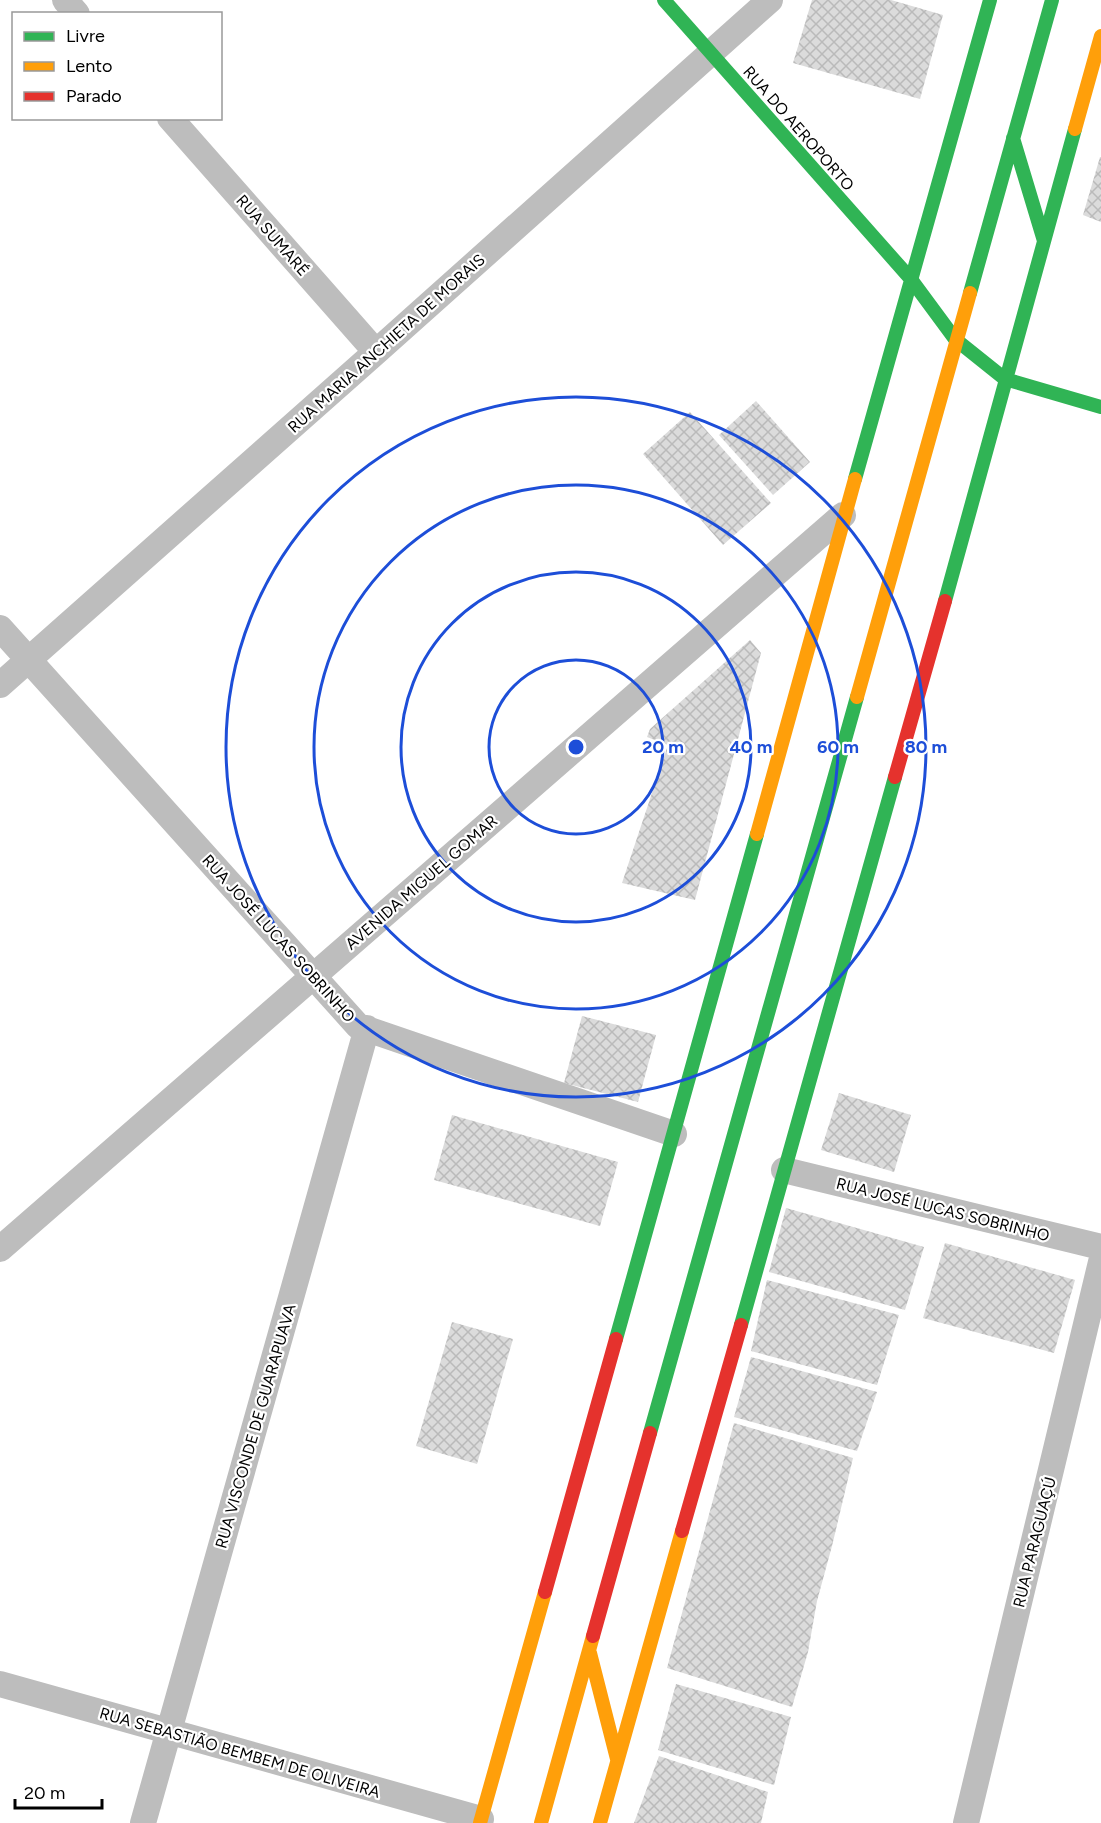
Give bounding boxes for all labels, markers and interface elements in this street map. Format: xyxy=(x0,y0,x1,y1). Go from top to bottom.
legend xyxy=(12,12,222,120)
text: Livre xyxy=(66,25,105,47)
text: Lento xyxy=(66,55,112,77)
street label: RUA DO AEROPORTO xyxy=(739,62,858,195)
text: Parado xyxy=(66,85,122,107)
street label: RUA SUMARÉ xyxy=(232,191,313,280)
street label: RUA MARIA ANCHIETA DE MORAIS xyxy=(284,250,489,437)
text: 20 m xyxy=(642,736,684,758)
text: 40 m xyxy=(729,736,773,758)
text: 60 m xyxy=(817,736,859,758)
text: 80 m xyxy=(905,736,947,758)
centre of rings xyxy=(566,737,586,757)
street label: AVENIDA MIGUEL GOMAR xyxy=(341,811,501,954)
street label: RUA JOSÉ LUCAS SOBRINHO xyxy=(198,851,359,1026)
street label: RUA JOSÉ LUCAS SOBRINHO xyxy=(834,1174,1051,1245)
street label: RUA VISCONDE DE GUARAPUAVA xyxy=(211,1301,300,1551)
street label: RUA PARAGUAÇÚ xyxy=(1009,1475,1060,1609)
street label: RUA SEBASTIÃO BEMBEM DE OLIVEIRA xyxy=(97,1703,383,1802)
scale bar xyxy=(15,1772,102,1810)
text: 20 m xyxy=(24,1782,65,1804)

